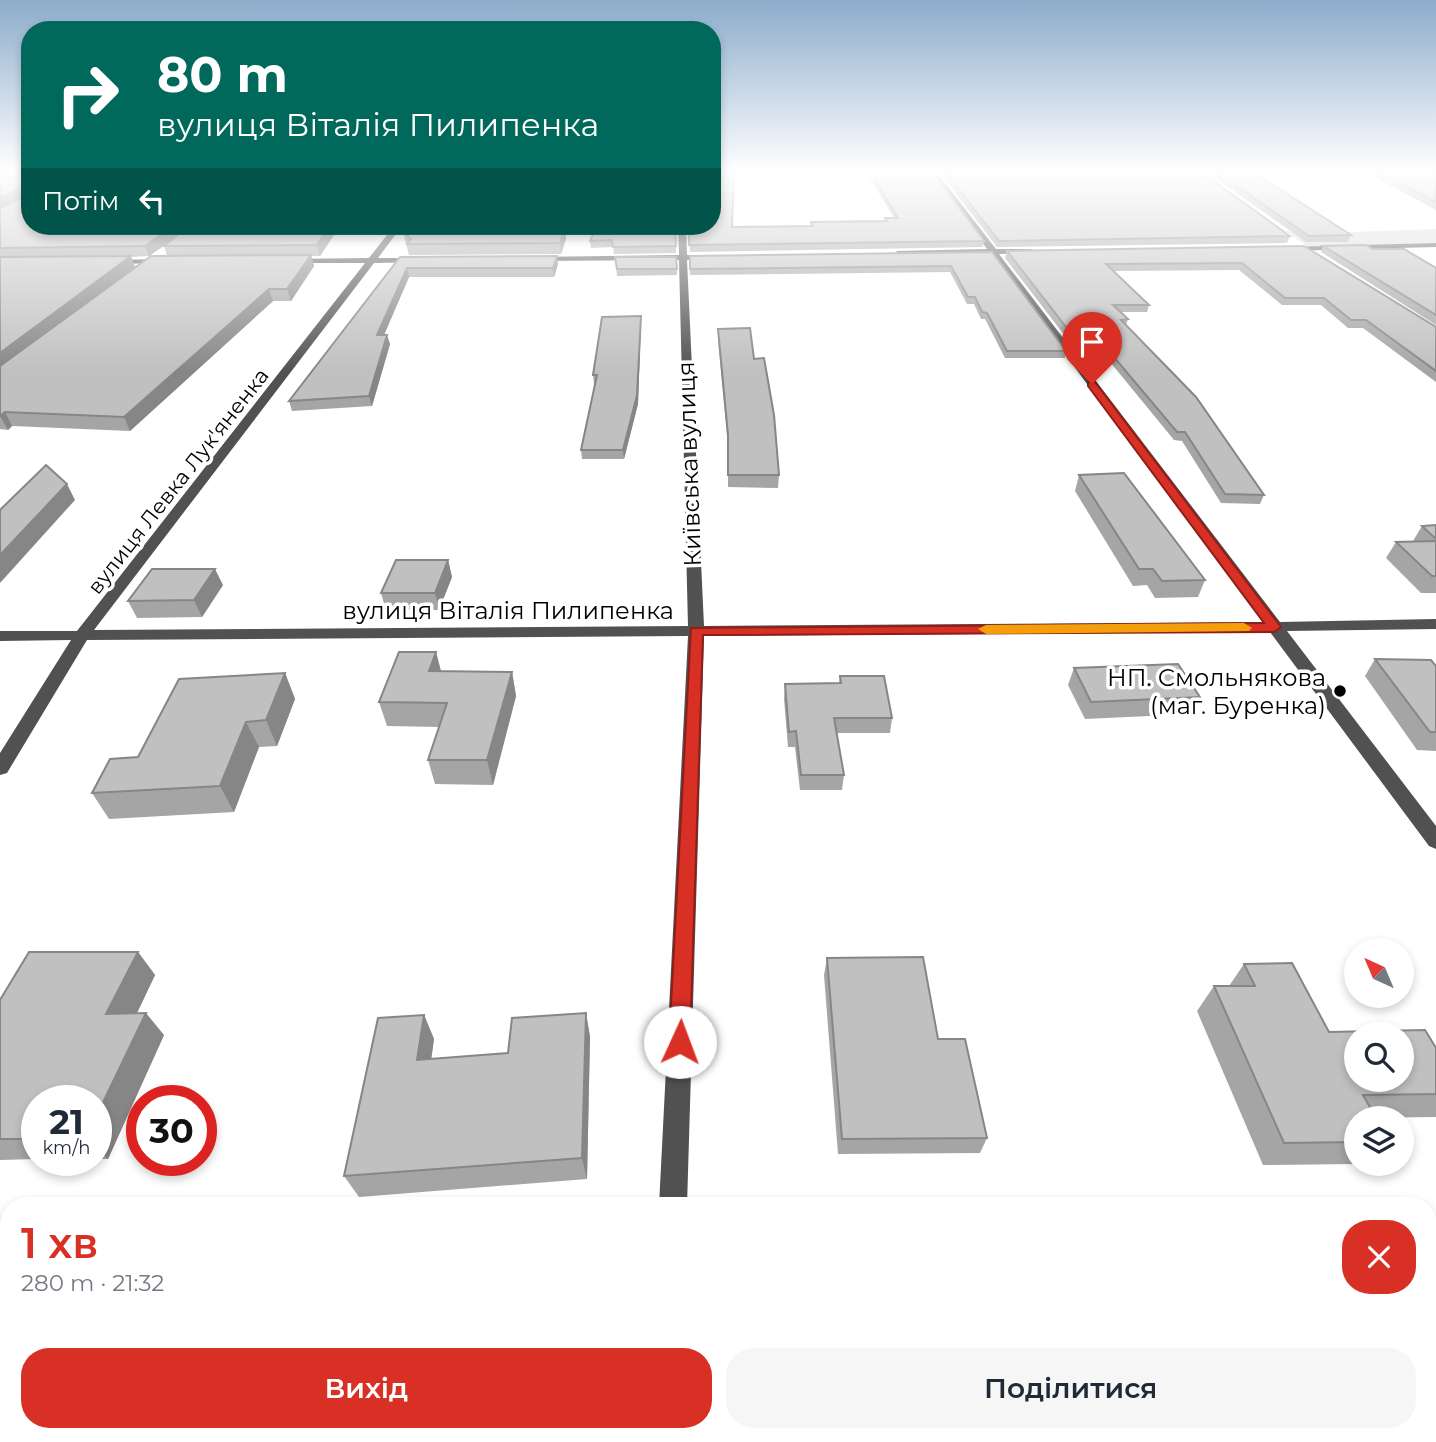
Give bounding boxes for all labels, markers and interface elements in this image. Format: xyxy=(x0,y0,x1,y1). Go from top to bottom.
text: 80 m xyxy=(157,45,288,104)
icon: right xyxy=(42,49,133,140)
text: вулиця Віталія Пилипенка xyxy=(157,105,599,144)
icon: left xyxy=(133,182,171,220)
text: Потім xyxy=(42,185,119,217)
pin xyxy=(1062,312,1122,384)
icon: arrive xyxy=(1073,323,1111,361)
street label: Київська вулиця xyxy=(671,361,707,567)
street label: вулиця Левка Лук'яненка xyxy=(82,363,274,599)
street label: вулиця Віталія Пилипенка xyxy=(342,596,674,625)
place label: НП. Смольнякова (маг. Буренка) xyxy=(1107,663,1326,720)
marker: НП. Смольнякова (маг. Буренка) xyxy=(1332,683,1348,699)
north arrow xyxy=(1344,938,1414,1008)
map controls xyxy=(1344,938,1414,1176)
position arrow xyxy=(643,1005,717,1079)
button: search xyxy=(1344,1022,1414,1092)
speed limit sign: 30 xyxy=(126,1085,217,1176)
text: 21 xyxy=(49,1100,84,1143)
button: layers xyxy=(1344,1106,1414,1176)
text: km/h xyxy=(42,1137,91,1159)
text: 1 хв xyxy=(21,1217,98,1269)
button: close xyxy=(1342,1220,1416,1294)
text: 280 m · 21:32 xyxy=(21,1269,164,1297)
button: Вихід xyxy=(21,1348,712,1428)
button: Поділитися xyxy=(726,1348,1416,1428)

